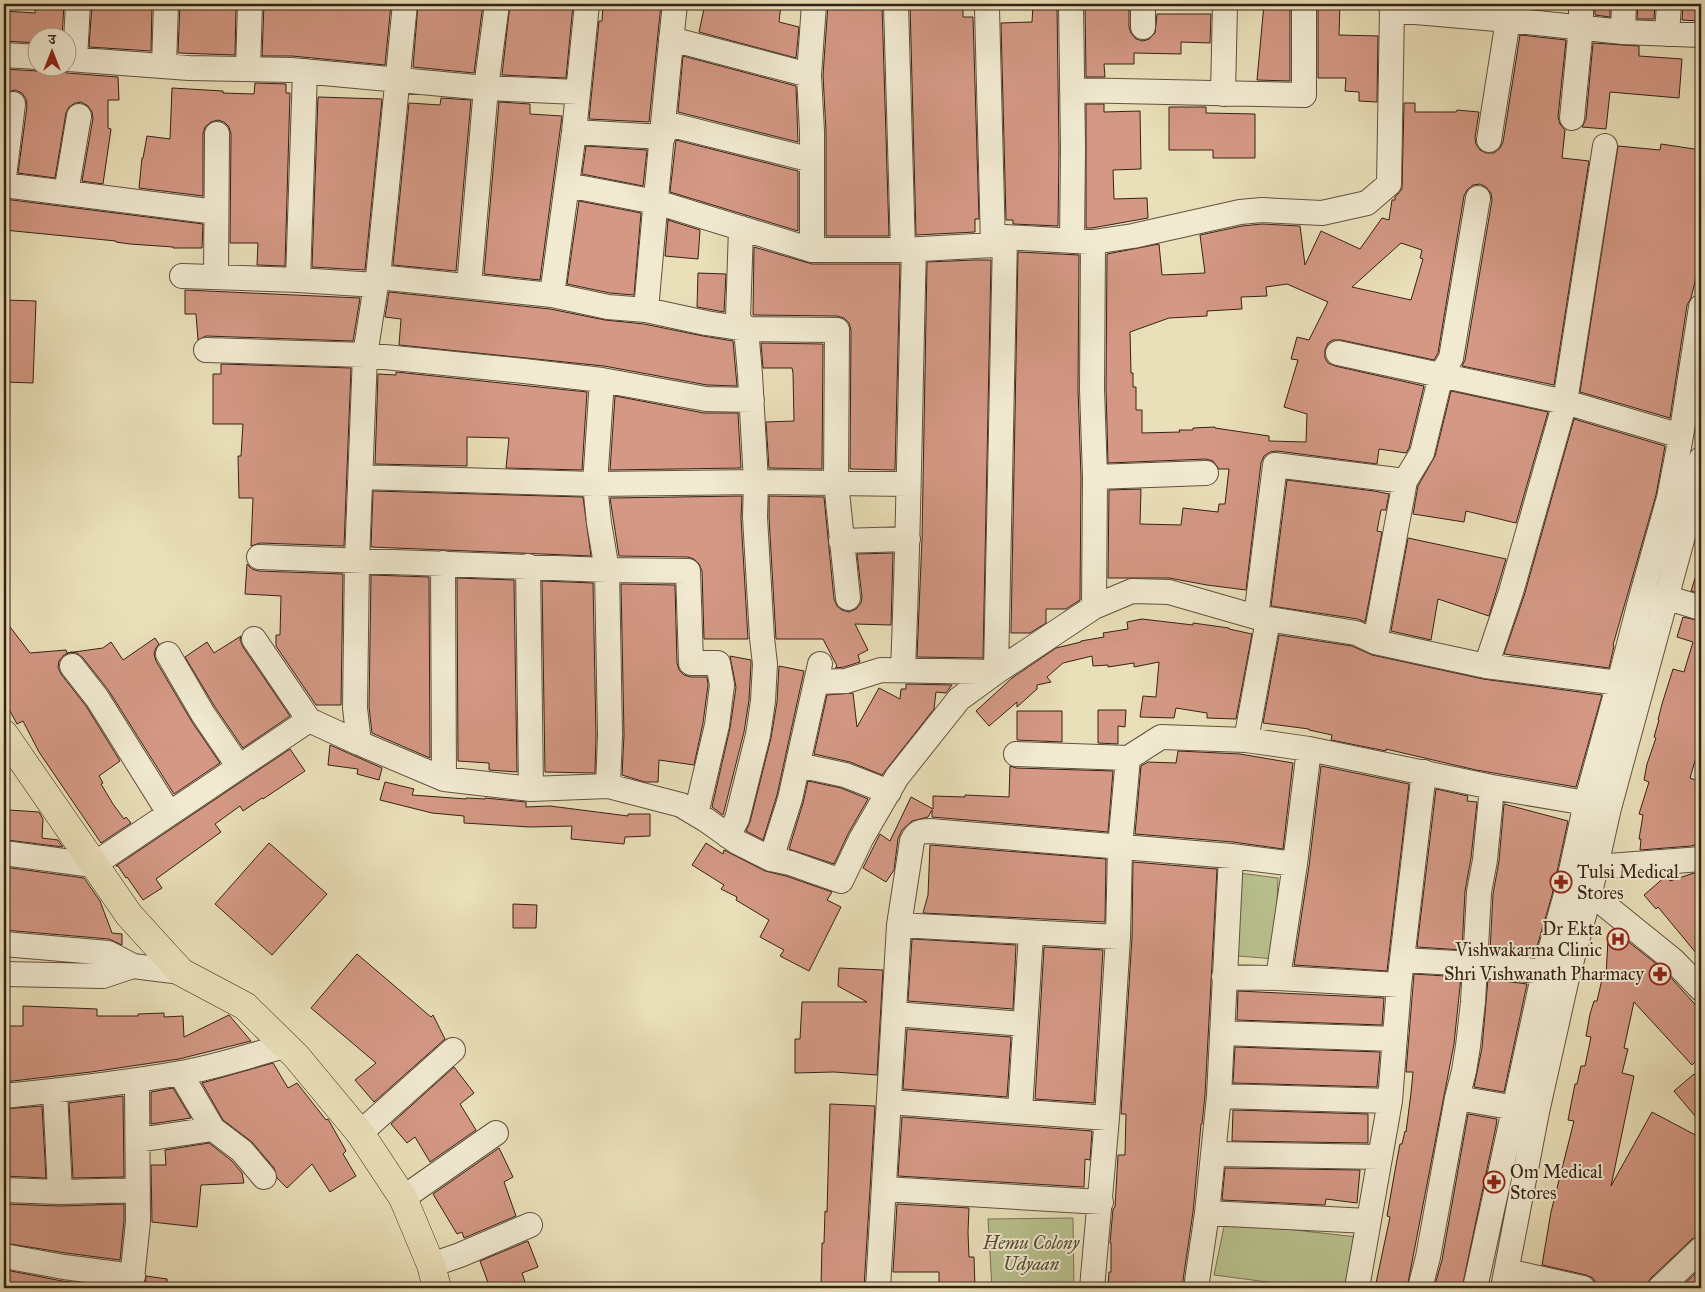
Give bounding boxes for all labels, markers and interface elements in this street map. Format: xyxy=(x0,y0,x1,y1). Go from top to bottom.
north arrow xyxy=(28,28,78,78)
text: उ xyxy=(47,31,56,48)
place label: Tulsi Medical Stores xyxy=(1577,861,1679,904)
pharmacy icon: Tulsi Medical Stores xyxy=(1549,870,1573,894)
place label: Dr Ekta Vishwakarma Clinic xyxy=(1454,918,1602,961)
hospital icon: Dr Ekta Vishwakarma Clinic xyxy=(1606,927,1630,951)
pharmacy icon: Shri Vishwanath Pharmacy xyxy=(1648,962,1672,986)
place label: Shri Vishwanath Pharmacy xyxy=(1444,963,1645,985)
place label: Om Medical Stores xyxy=(1510,1161,1603,1204)
pharmacy icon: Om Medical Stores xyxy=(1482,1170,1506,1194)
park label: Hemu Colony Udyaan xyxy=(982,1232,1081,1275)

